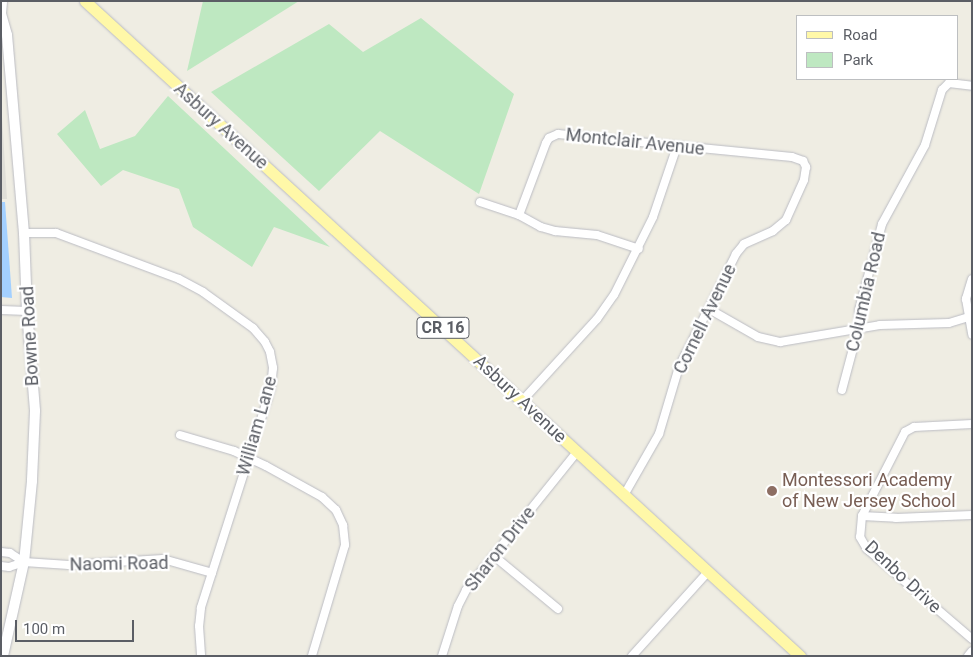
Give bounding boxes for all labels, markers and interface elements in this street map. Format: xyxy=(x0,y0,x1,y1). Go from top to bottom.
legend xyxy=(796,15,958,80)
text: Road xyxy=(843,26,877,44)
text: Park xyxy=(843,51,873,69)
street label: Asbury Avenue xyxy=(169,78,273,174)
street label: Montclair Avenue xyxy=(565,124,705,160)
street label: Columbia Road xyxy=(842,230,890,354)
street label: Cornell Avenue xyxy=(669,260,741,378)
street label: Bowne Road xyxy=(17,285,43,387)
road number: CR 16 xyxy=(416,314,470,342)
street label: Asbury Avenue xyxy=(469,350,571,448)
street label: William Lane xyxy=(232,374,282,478)
place label: Montessori Academy of New Jersey School xyxy=(782,470,956,512)
marker: Montessori Academy of New Jersey School xyxy=(766,485,778,497)
street label: Sharon Drive xyxy=(460,502,540,596)
street label: Denbo Drive xyxy=(860,536,946,618)
street label: Naomi Road xyxy=(69,552,169,576)
scale bar xyxy=(18,610,136,642)
text: 100 m xyxy=(23,620,65,638)

